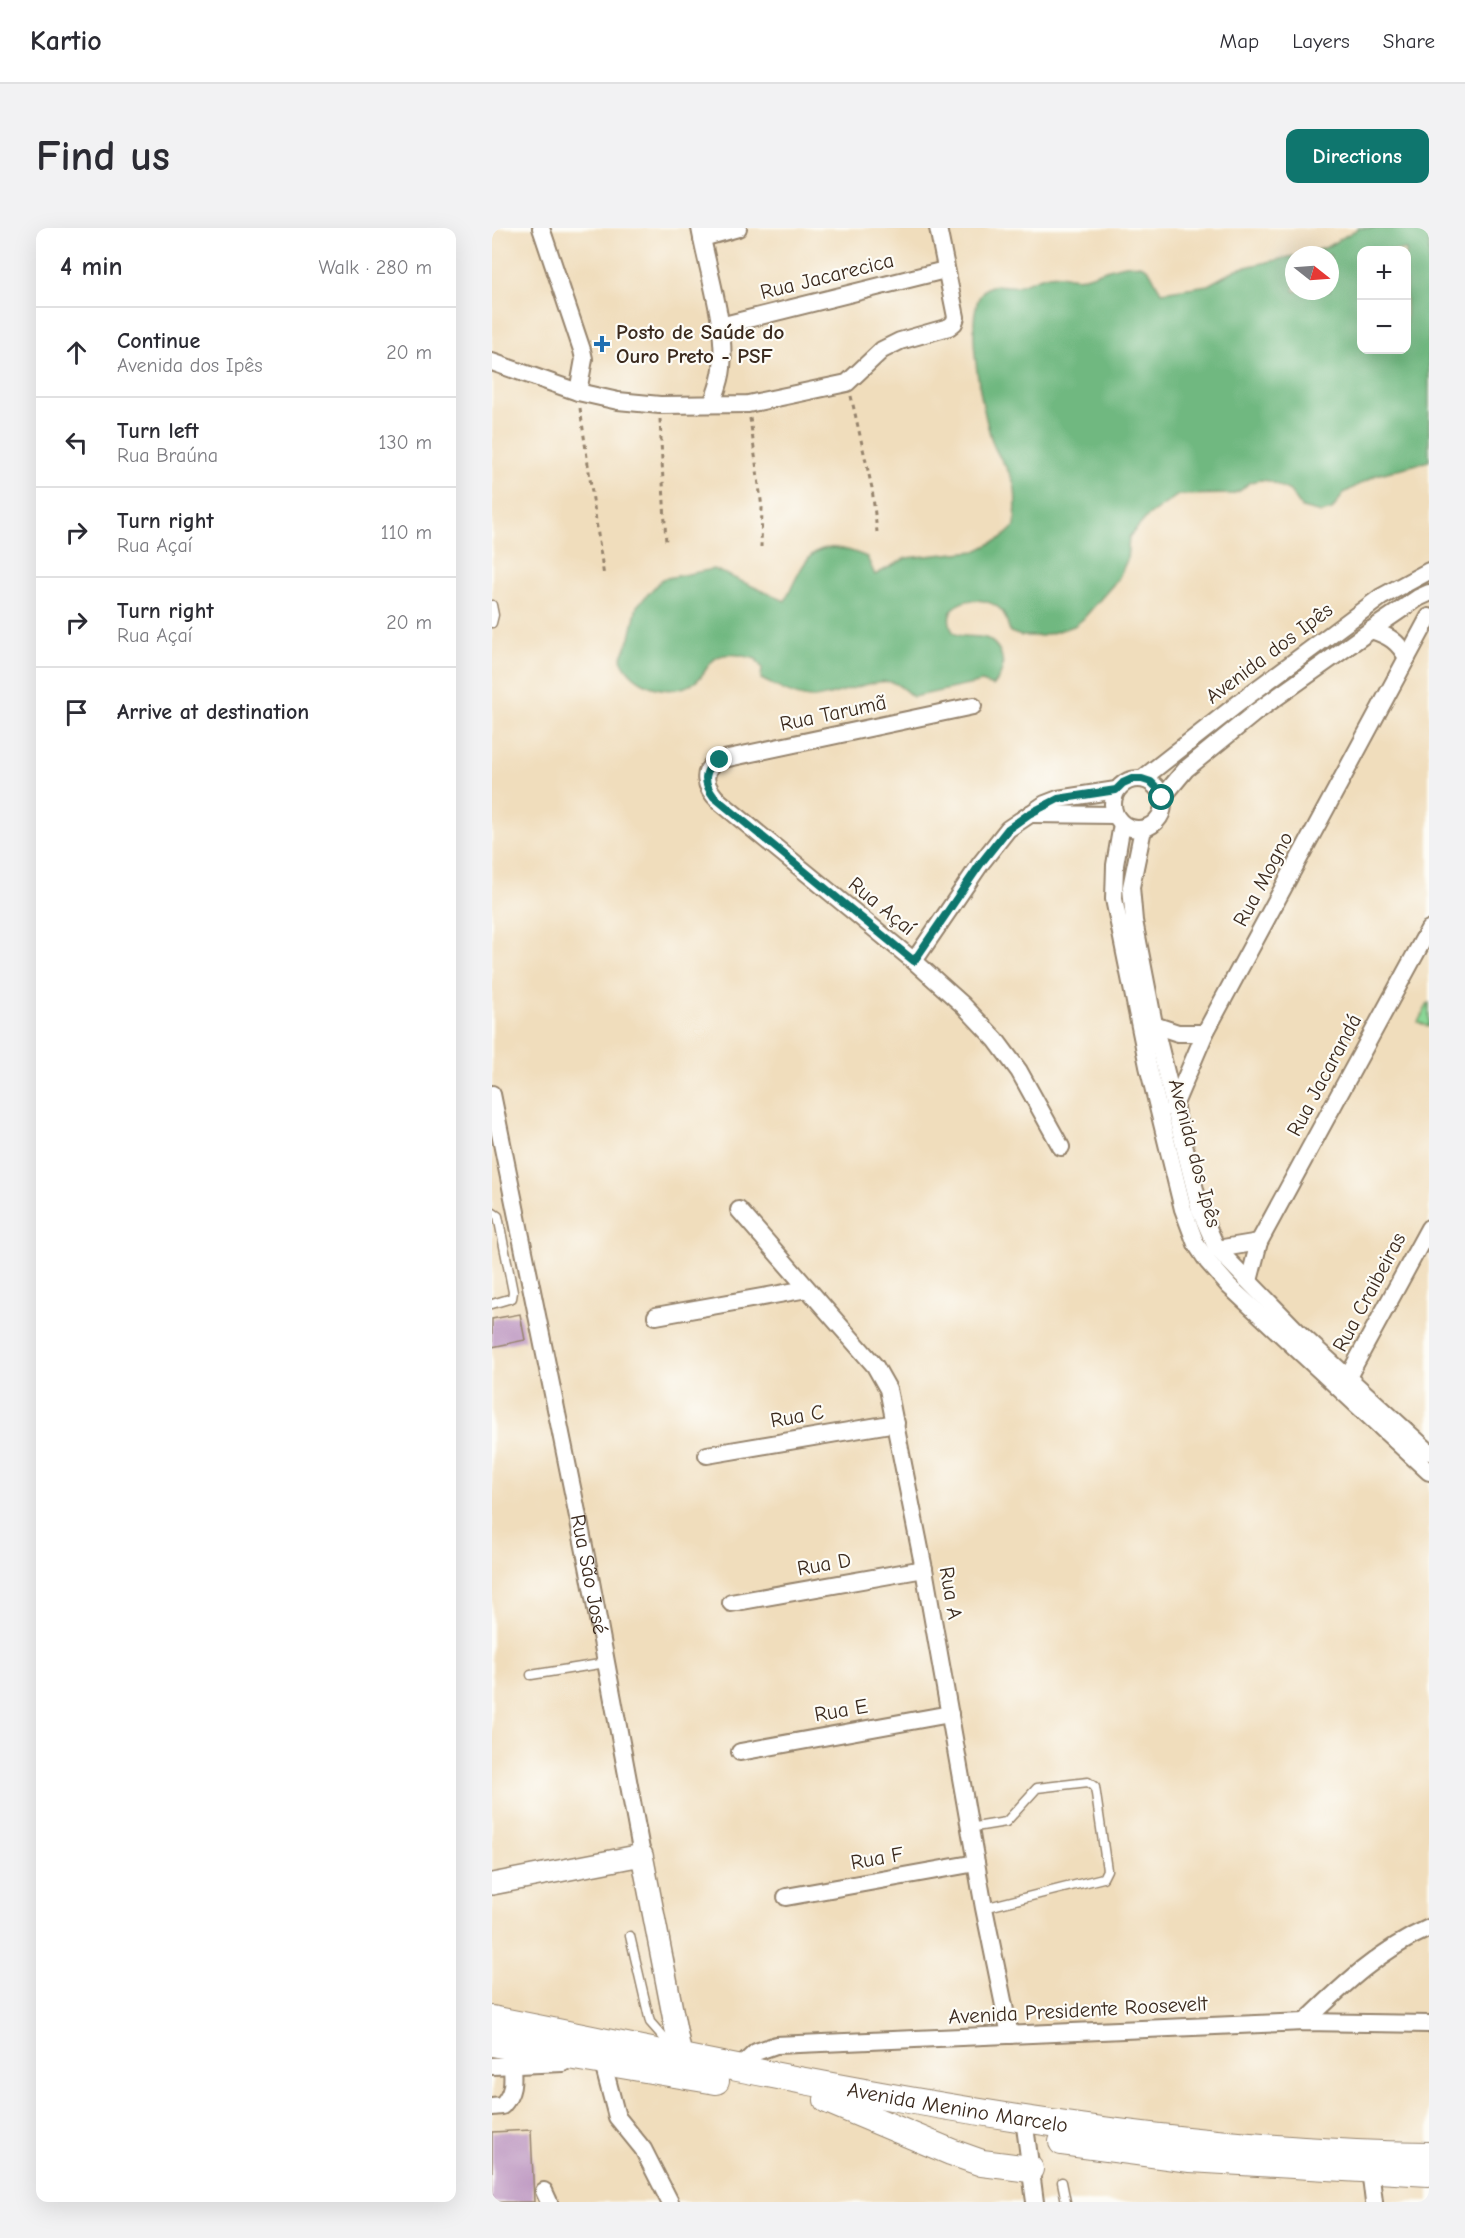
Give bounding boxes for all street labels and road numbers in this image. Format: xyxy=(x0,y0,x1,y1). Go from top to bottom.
street label: Rua Jacarecica xyxy=(758,248,896,304)
street label: Avenida dos Ipês xyxy=(1201,597,1337,709)
street label: Rua Tarumã xyxy=(778,690,888,736)
street label: Rua Mogno xyxy=(1228,828,1298,930)
street label: Rua Açaí xyxy=(844,872,920,940)
street label: Rua Jacarandá xyxy=(1282,1010,1366,1140)
street label: Avenida dos Ipês xyxy=(1164,1076,1226,1230)
street label: Rua Craibeiras xyxy=(1328,1228,1410,1356)
street label: Rua C xyxy=(768,1399,826,1433)
street label: Rua São José xyxy=(566,1512,613,1636)
street label: Rua D xyxy=(795,1547,853,1581)
street label: Rua A xyxy=(935,1565,967,1621)
street label: Rua E xyxy=(812,1694,870,1726)
street label: Rua F xyxy=(849,1842,905,1874)
street label: Avenida Presidente Roosevelt xyxy=(948,1991,1209,2029)
street label: Avenida Menino Marcelo xyxy=(845,2077,1070,2137)

